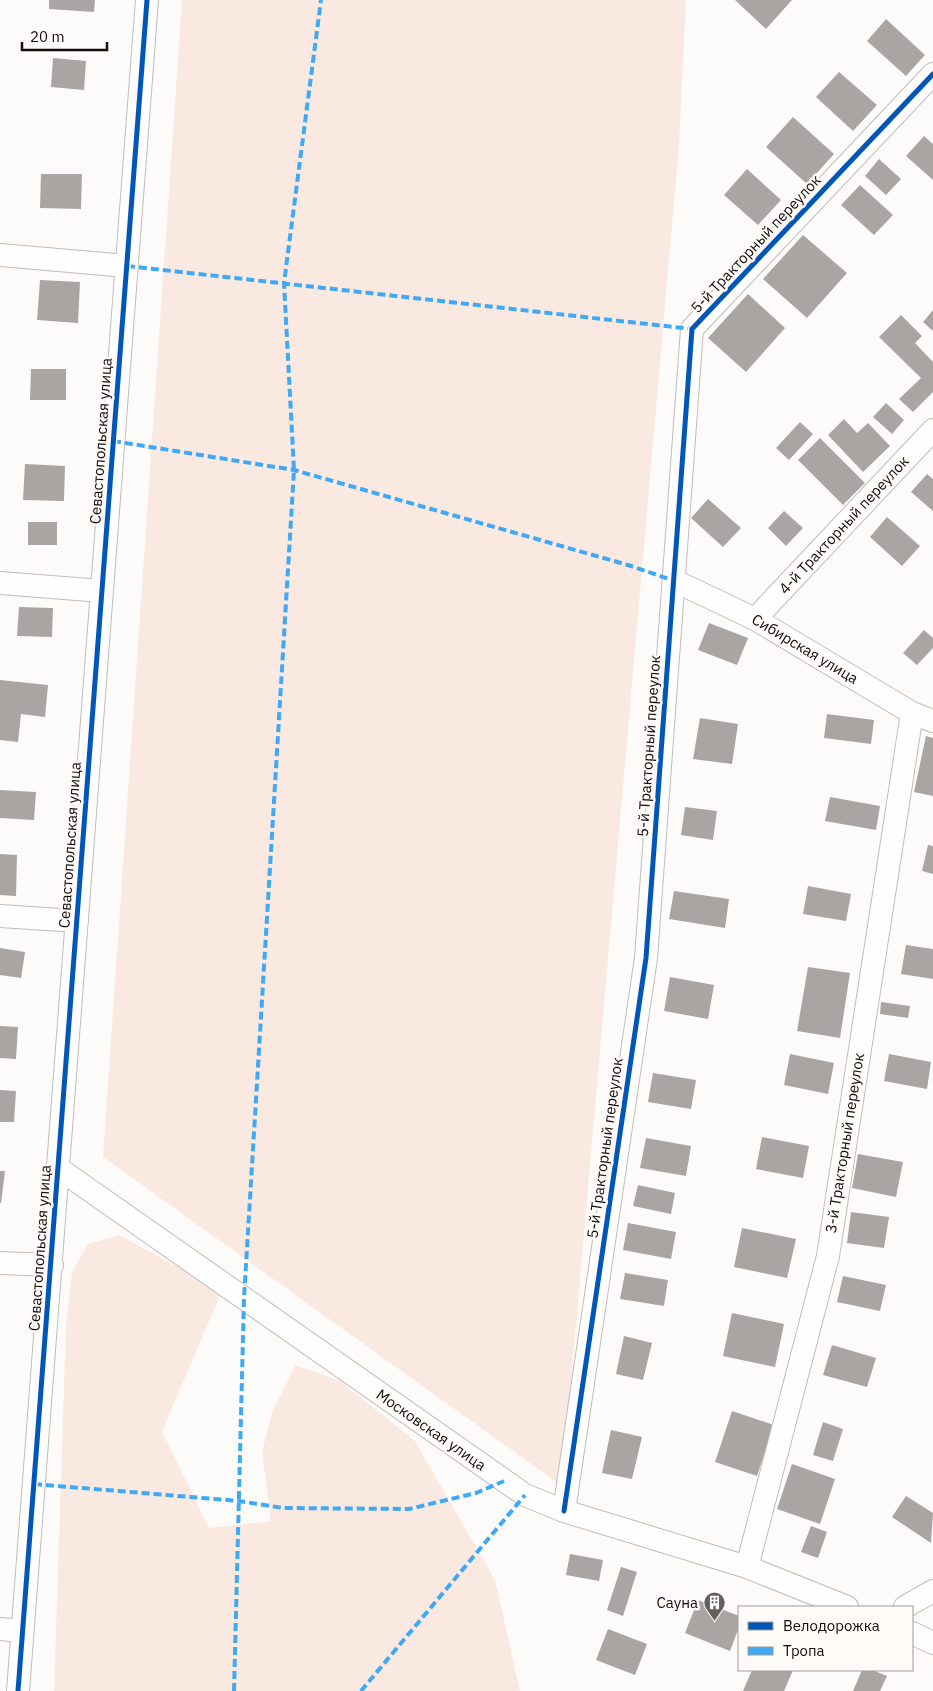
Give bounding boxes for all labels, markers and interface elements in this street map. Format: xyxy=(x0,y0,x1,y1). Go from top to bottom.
scale bar xyxy=(22,20,108,52)
text: 20 m xyxy=(30,27,65,46)
street label: 5-й Тракторный переулок xyxy=(687,171,825,317)
street label: Севастопольская улица xyxy=(85,357,116,525)
street label: 4-й Тракторный переулок xyxy=(775,452,913,598)
street label: Сибирская улица xyxy=(749,609,862,688)
street label: 5-й Тракторный переулок xyxy=(633,654,664,838)
street label: Севастопольская улица xyxy=(54,761,85,929)
street label: 3-й Тракторный переулок xyxy=(821,1051,868,1234)
street label: 5-й Тракторный переулок xyxy=(582,1056,627,1240)
street label: Севастопольская улица xyxy=(24,1164,55,1332)
street label: Московская улица xyxy=(373,1385,490,1475)
building icon: Сауна xyxy=(702,1591,726,1622)
place label: Сауна xyxy=(656,1593,698,1612)
legend xyxy=(738,1606,913,1671)
text: Велодорожка xyxy=(783,1616,880,1635)
text: Тропа xyxy=(783,1641,825,1660)

